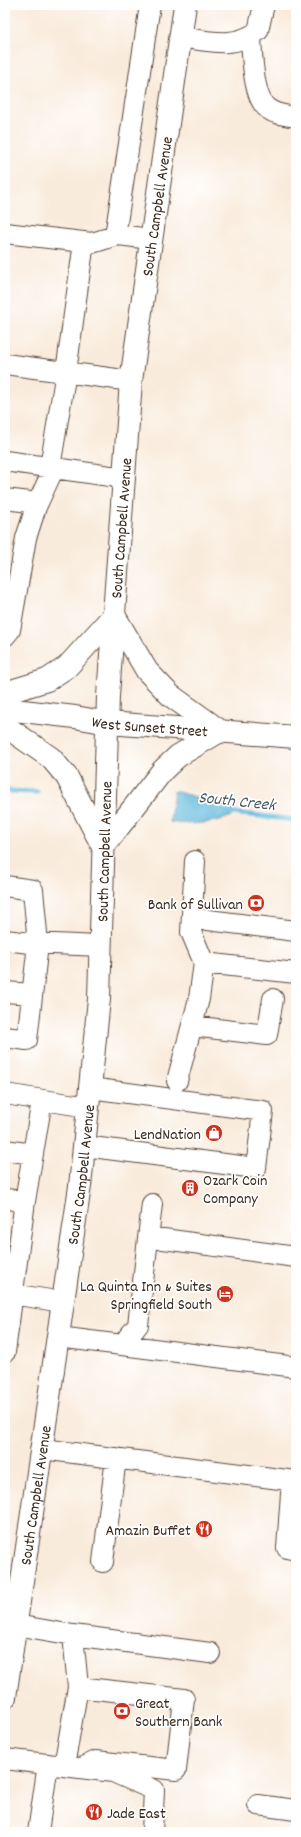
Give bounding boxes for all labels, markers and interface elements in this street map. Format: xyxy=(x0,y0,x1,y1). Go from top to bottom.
street label: South Campbell Avenue xyxy=(137,135,180,278)
street label: South Campbell Avenue xyxy=(106,457,139,599)
street label: West Sunset Street xyxy=(90,711,209,744)
street label: South Campbell Avenue xyxy=(92,781,119,922)
water label: South Creek xyxy=(197,787,278,819)
bank icon: Bank of Sullivan xyxy=(246,893,266,913)
place label: Bank of Sullivan xyxy=(148,894,243,917)
street label: South Campbell Avenue xyxy=(63,1104,102,1246)
shop icon: LendNation xyxy=(204,1123,224,1143)
place label: LendNation xyxy=(134,1124,201,1147)
place label: Ozark Coin Company xyxy=(203,1170,267,1211)
building icon: Ozark Coin Company xyxy=(180,1178,200,1198)
place label: La Quinta Inn & Suites Springfield South xyxy=(80,1276,212,1317)
hotel icon: La Quinta Inn & Suites Springfield South xyxy=(215,1284,235,1304)
street label: South Campbell Avenue xyxy=(15,1424,59,1567)
restaurant icon: Amazin Buffet xyxy=(194,1519,214,1539)
place label: Amazin Buffet xyxy=(105,1520,191,1543)
place label: Great Southern Bank xyxy=(135,1693,222,1734)
bank icon: Great Southern Bank xyxy=(112,1701,132,1721)
restaurant icon: Jade East xyxy=(84,1802,104,1822)
place label: Jade East xyxy=(107,1803,166,1826)

